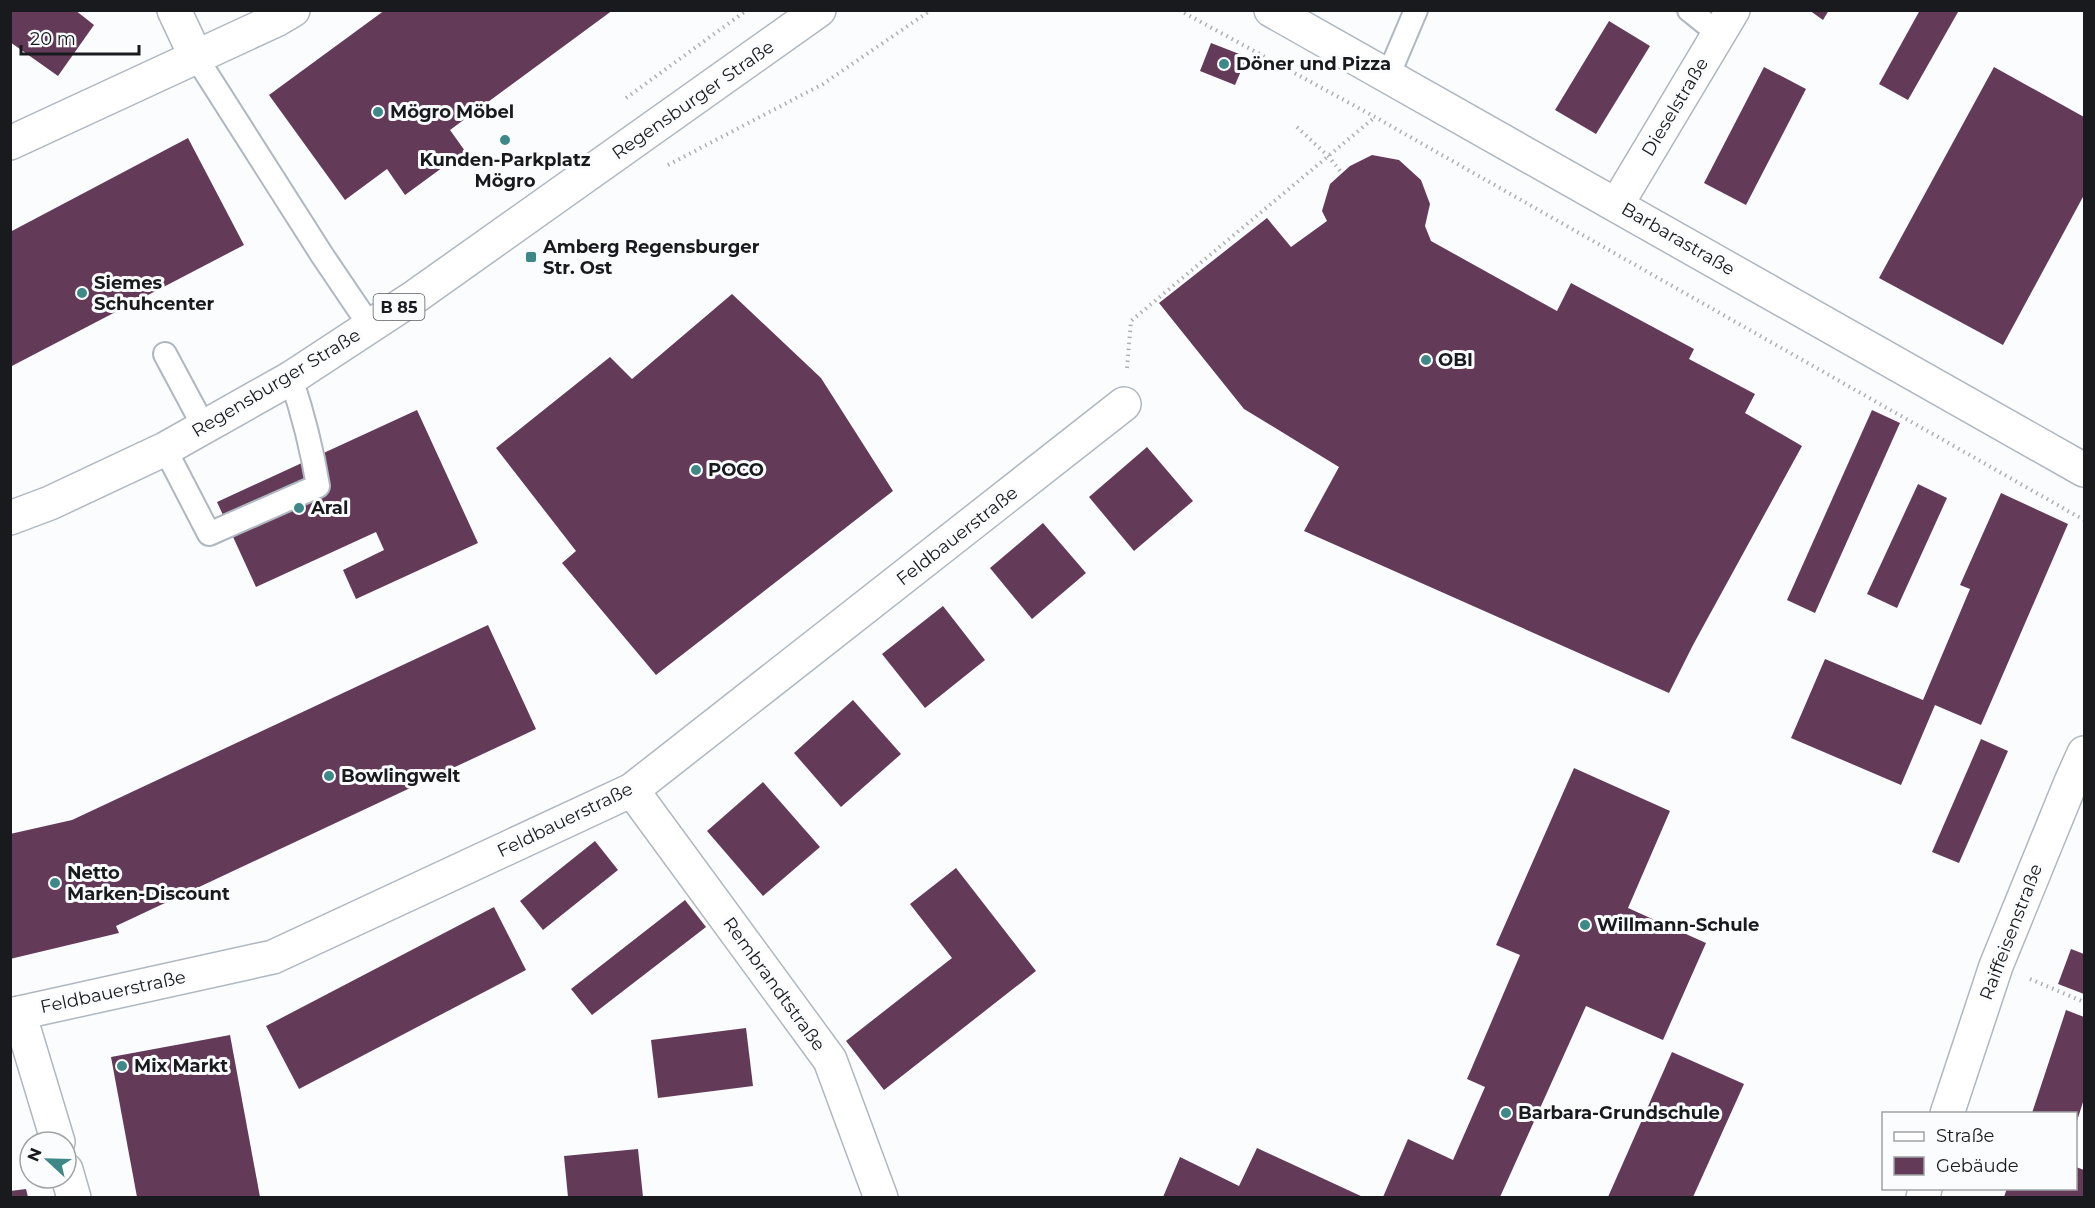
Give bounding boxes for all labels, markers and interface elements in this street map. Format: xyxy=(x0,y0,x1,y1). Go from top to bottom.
scale bar xyxy=(21,18,140,56)
text: 20 m xyxy=(30,28,76,50)
street label: Regensburger Straße xyxy=(608,36,778,164)
place label: Döner und Pizza xyxy=(1236,53,1391,75)
street label: Dieselstraße xyxy=(1637,54,1713,160)
marker: Döner und Pizza xyxy=(1217,57,1231,71)
place label: Mögro Möbel xyxy=(390,101,514,123)
marker: Mögro Möbel xyxy=(371,105,385,119)
marker: Kunden-Parkplatz Mögro xyxy=(498,133,512,147)
place label: Kunden-Parkplatz Mögro xyxy=(419,149,591,192)
street label: Barbarastraße xyxy=(1617,198,1739,280)
place label: Amberg Regensburger Str. Ost xyxy=(542,236,760,279)
marker: Amberg Regensburger Str. Ost xyxy=(524,250,538,264)
place label: Siemes Schuhcenter xyxy=(94,272,215,315)
marker: Siemes Schuhcenter xyxy=(75,286,89,300)
road number: B 85 xyxy=(374,294,424,320)
street label: Regensburger Straße xyxy=(188,324,364,442)
place label: OBI xyxy=(1438,349,1473,371)
marker: OBI xyxy=(1419,353,1433,367)
place label: POCO xyxy=(708,459,764,481)
marker: POCO xyxy=(689,463,703,477)
street label: Feldbauerstraße xyxy=(892,482,1022,590)
place label: Aral xyxy=(310,497,348,519)
marker: Aral xyxy=(292,501,306,515)
place label: Bowlingwelt xyxy=(341,765,460,787)
marker: Bowlingwelt xyxy=(322,769,336,783)
street label: Feldbauerstraße xyxy=(494,778,636,862)
street label: Raiffeisenstraße xyxy=(1975,861,2047,1003)
place label: Netto Marken-Discount xyxy=(67,862,230,905)
marker: Netto Marken-Discount xyxy=(48,876,62,890)
street label: Rembrandtstraße xyxy=(718,913,830,1055)
place label: Willmann-Schule xyxy=(1597,914,1759,936)
marker: Willmann-Schule xyxy=(1578,918,1592,932)
street label: Feldbauerstraße xyxy=(38,966,188,1018)
place label: Mix Markt xyxy=(134,1055,228,1077)
marker: Mix Markt xyxy=(115,1059,129,1073)
place label: Barbara-Grundschule xyxy=(1518,1102,1720,1124)
marker: Barbara-Grundschule xyxy=(1499,1106,1513,1120)
legend xyxy=(1882,1112,2077,1190)
text: Straße xyxy=(1936,1125,1995,1147)
north arrow xyxy=(18,1130,78,1190)
text: N xyxy=(23,1145,46,1164)
text: Gebäude xyxy=(1936,1155,2019,1177)

